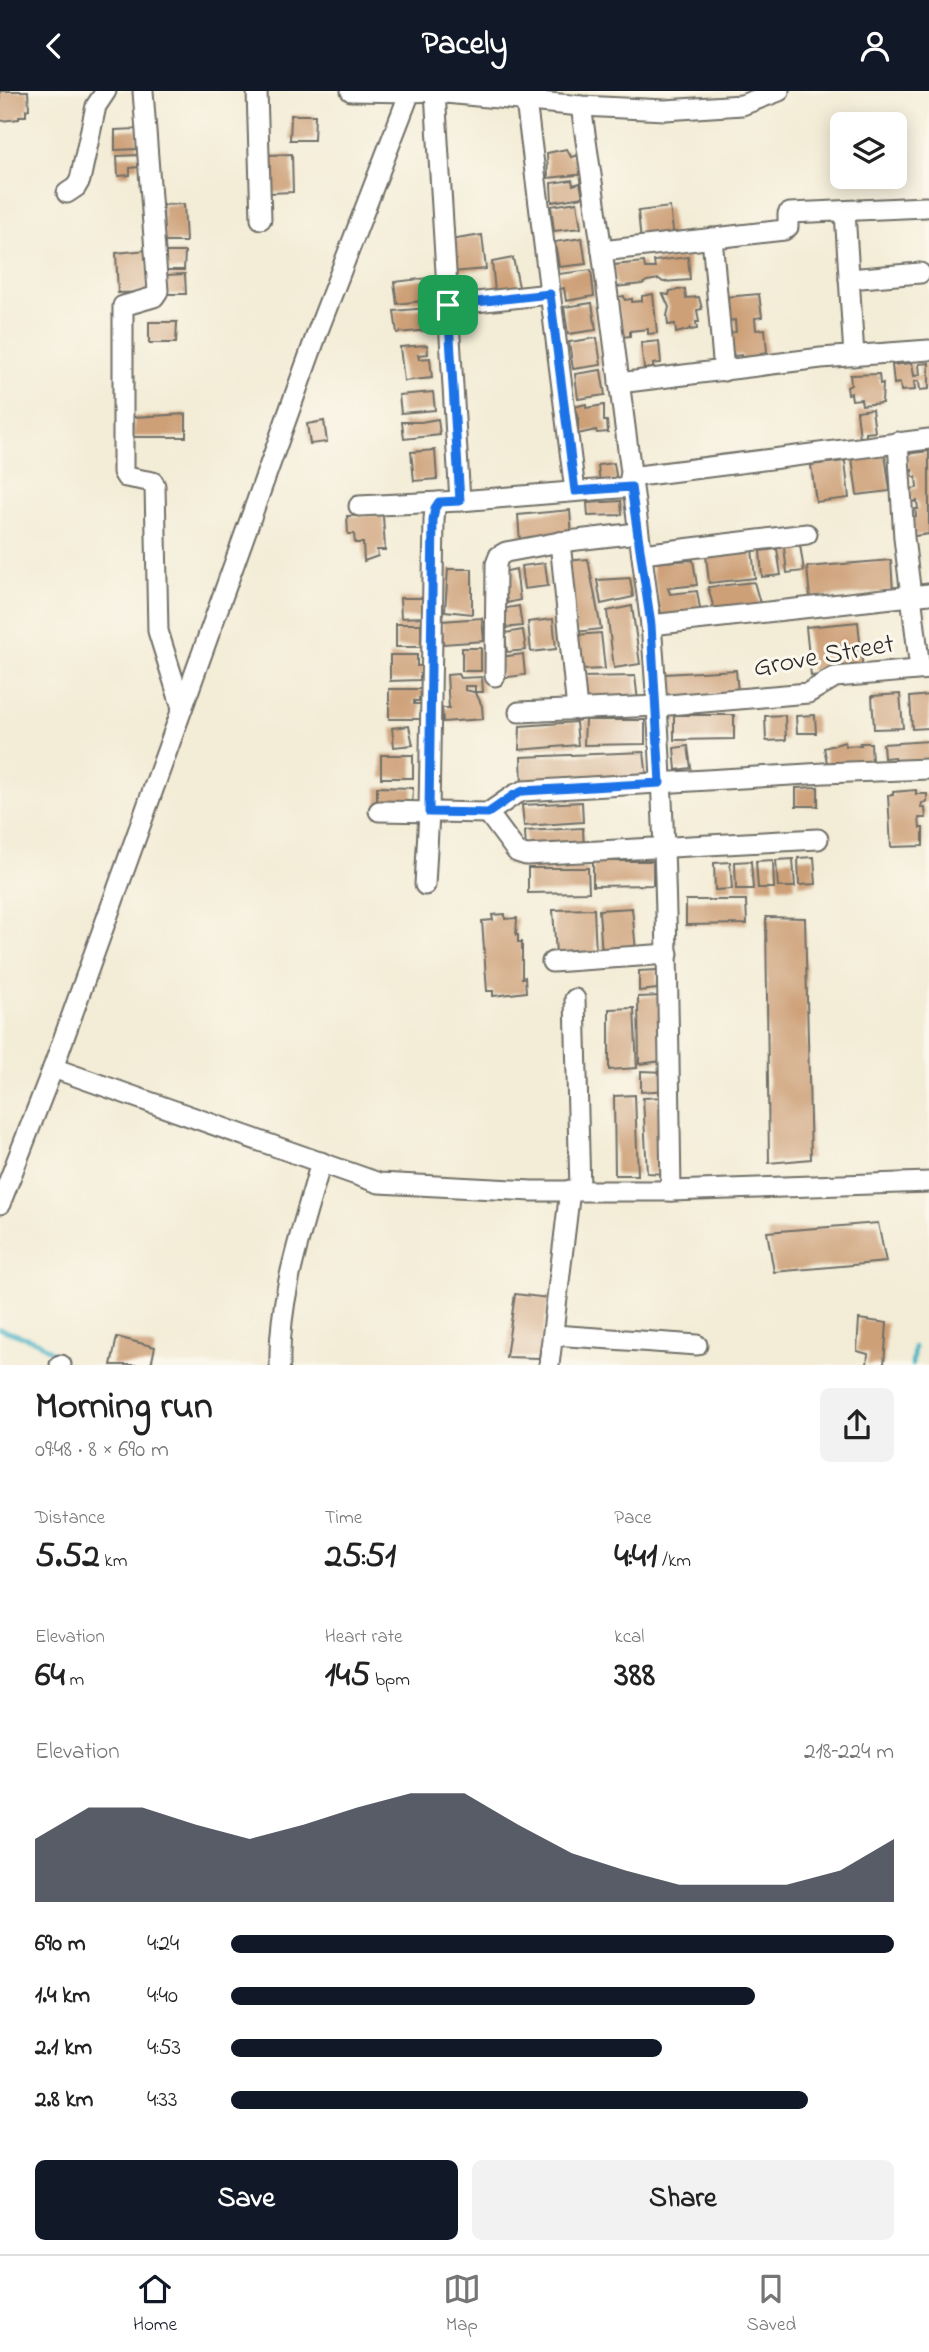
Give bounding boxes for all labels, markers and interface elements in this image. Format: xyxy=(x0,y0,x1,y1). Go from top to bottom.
text: Pacely xyxy=(422,22,507,69)
icon: back xyxy=(35,27,73,65)
icon: person xyxy=(856,27,894,65)
map controls xyxy=(830,112,907,189)
button: layers xyxy=(830,112,907,189)
pin xyxy=(418,275,478,335)
icon: arrive xyxy=(429,286,467,324)
street label: Grove Street xyxy=(750,624,898,690)
text: Morning run xyxy=(35,1380,213,1436)
button: share xyxy=(820,1388,894,1462)
text: 09:48 · 8 × 690 m xyxy=(35,1434,169,1467)
text: Distance xyxy=(35,1505,105,1532)
text: Time xyxy=(325,1505,362,1532)
text: Pace xyxy=(614,1505,651,1532)
text: 5.52 xyxy=(35,1532,100,1583)
text: 25:51 xyxy=(325,1532,396,1583)
text: 4:41 xyxy=(614,1532,657,1583)
text: km xyxy=(100,1548,127,1575)
text: /km xyxy=(657,1548,691,1575)
text: Elevation xyxy=(35,1624,105,1651)
text: Heart rate xyxy=(325,1624,403,1651)
text: kcal xyxy=(614,1624,645,1651)
text: 64 xyxy=(35,1651,65,1702)
text: 145 xyxy=(325,1651,370,1702)
text: 388 xyxy=(614,1651,655,1702)
text: m xyxy=(65,1667,84,1694)
text: bpm xyxy=(370,1667,410,1694)
text: Elevation xyxy=(35,1736,120,1769)
text: 218–224 m xyxy=(804,1736,894,1769)
text: 690 m xyxy=(35,1928,86,1961)
text: 4:24 xyxy=(147,1928,179,1961)
text: 1.4 km xyxy=(35,1980,90,2013)
text: 4:40 xyxy=(147,1980,178,2013)
text: 2.1 km xyxy=(35,2032,92,2065)
text: 4:53 xyxy=(147,2032,181,2065)
text: 2.8 km xyxy=(35,2084,93,2117)
text: 4:33 xyxy=(147,2084,177,2117)
button: Save xyxy=(35,2160,458,2240)
button: Share xyxy=(472,2160,894,2240)
tab: Home xyxy=(133,2270,177,2339)
tab: Map xyxy=(443,2270,481,2339)
tab: Saved xyxy=(747,2270,796,2339)

